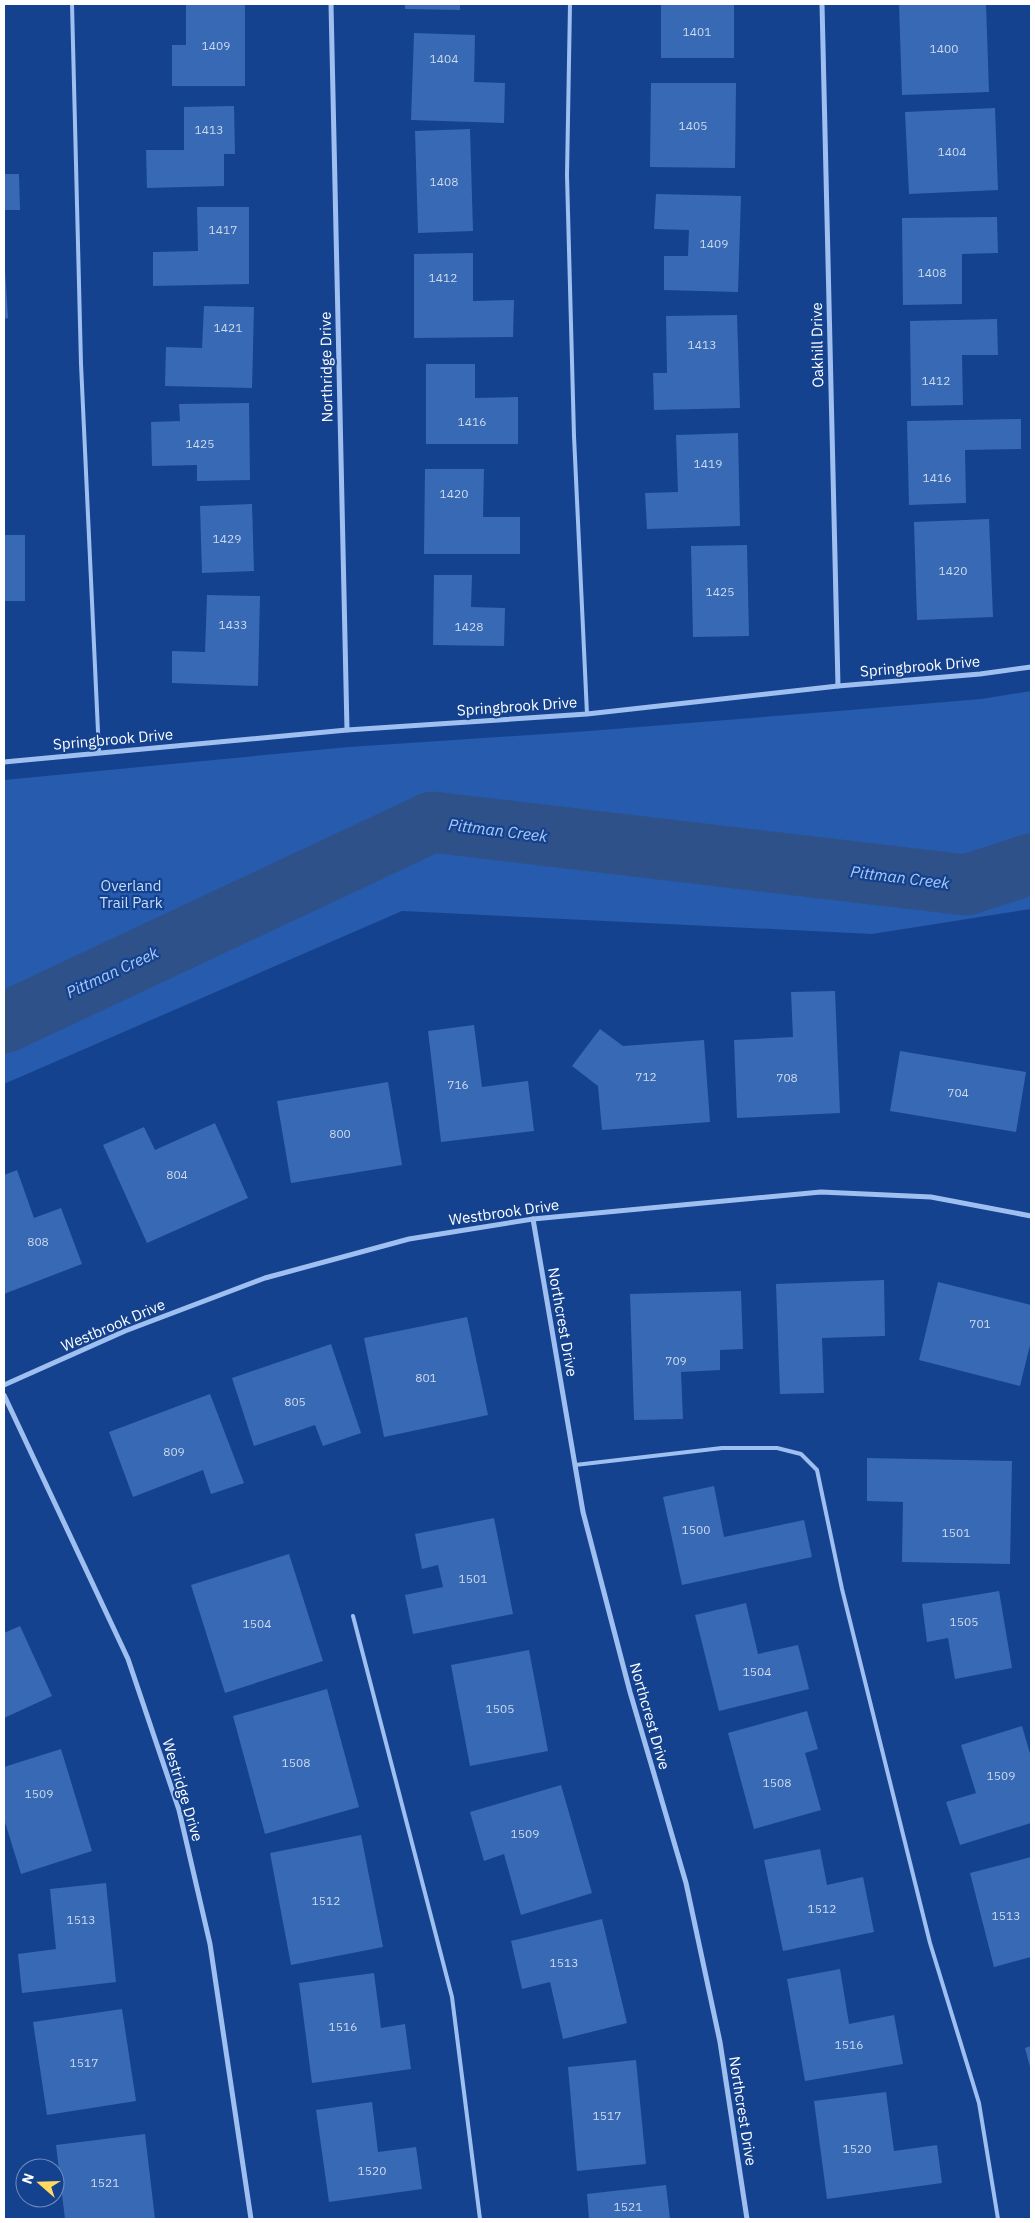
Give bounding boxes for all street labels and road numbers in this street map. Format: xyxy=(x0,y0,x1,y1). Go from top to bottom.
street label: Oakhill Drive xyxy=(807,302,827,388)
street label: Northridge Drive xyxy=(316,311,336,423)
street label: Springbrook Drive xyxy=(859,651,981,681)
street label: Springbrook Drive xyxy=(456,692,578,720)
street label: Springbrook Drive xyxy=(52,724,174,754)
street label: Westbrook Drive xyxy=(448,1195,560,1229)
street label: Northcrest Drive xyxy=(544,1266,582,1378)
street label: Westbrook Drive xyxy=(58,1295,168,1355)
street label: Northcrest Drive xyxy=(626,1660,674,1772)
street label: Westridge Drive xyxy=(158,1736,208,1844)
street label: Northcrest Drive xyxy=(725,2055,761,2167)

